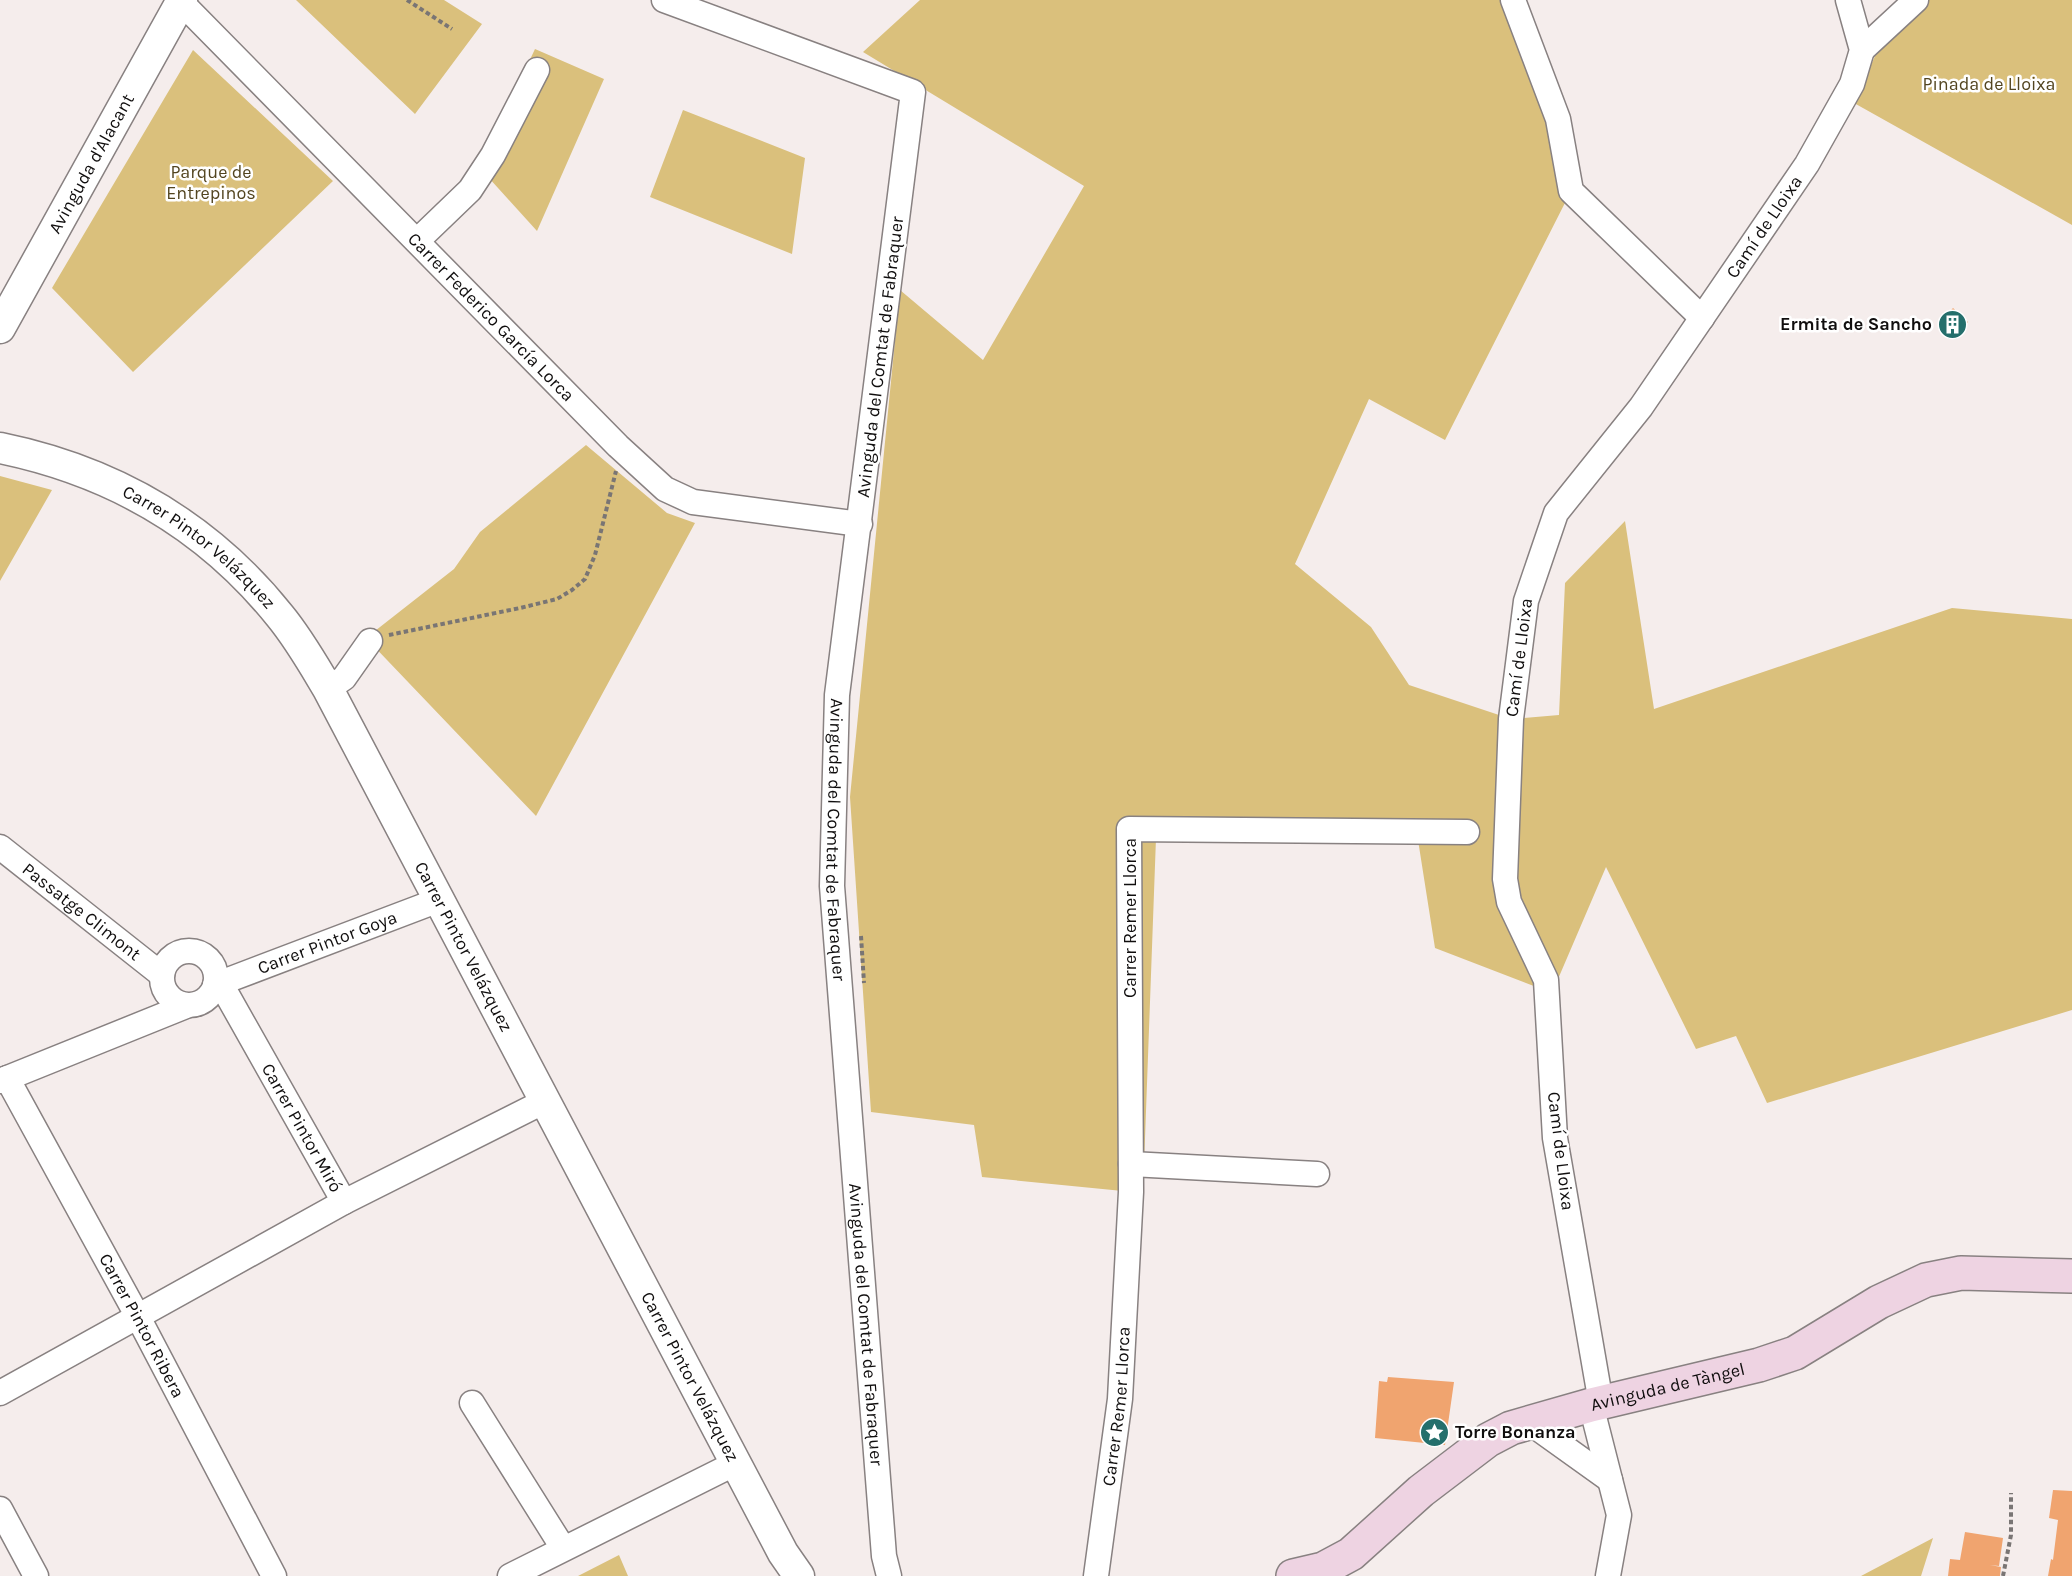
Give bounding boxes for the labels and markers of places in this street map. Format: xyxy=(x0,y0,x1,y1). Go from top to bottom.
building icon: Ermita de Sancho xyxy=(1937,308,1969,340)
place label: Ermita de Sancho xyxy=(1780,313,1932,335)
place icon: Torre Bonanza xyxy=(1418,1416,1450,1448)
place label: Torre Bonanza xyxy=(1455,1421,1576,1443)

